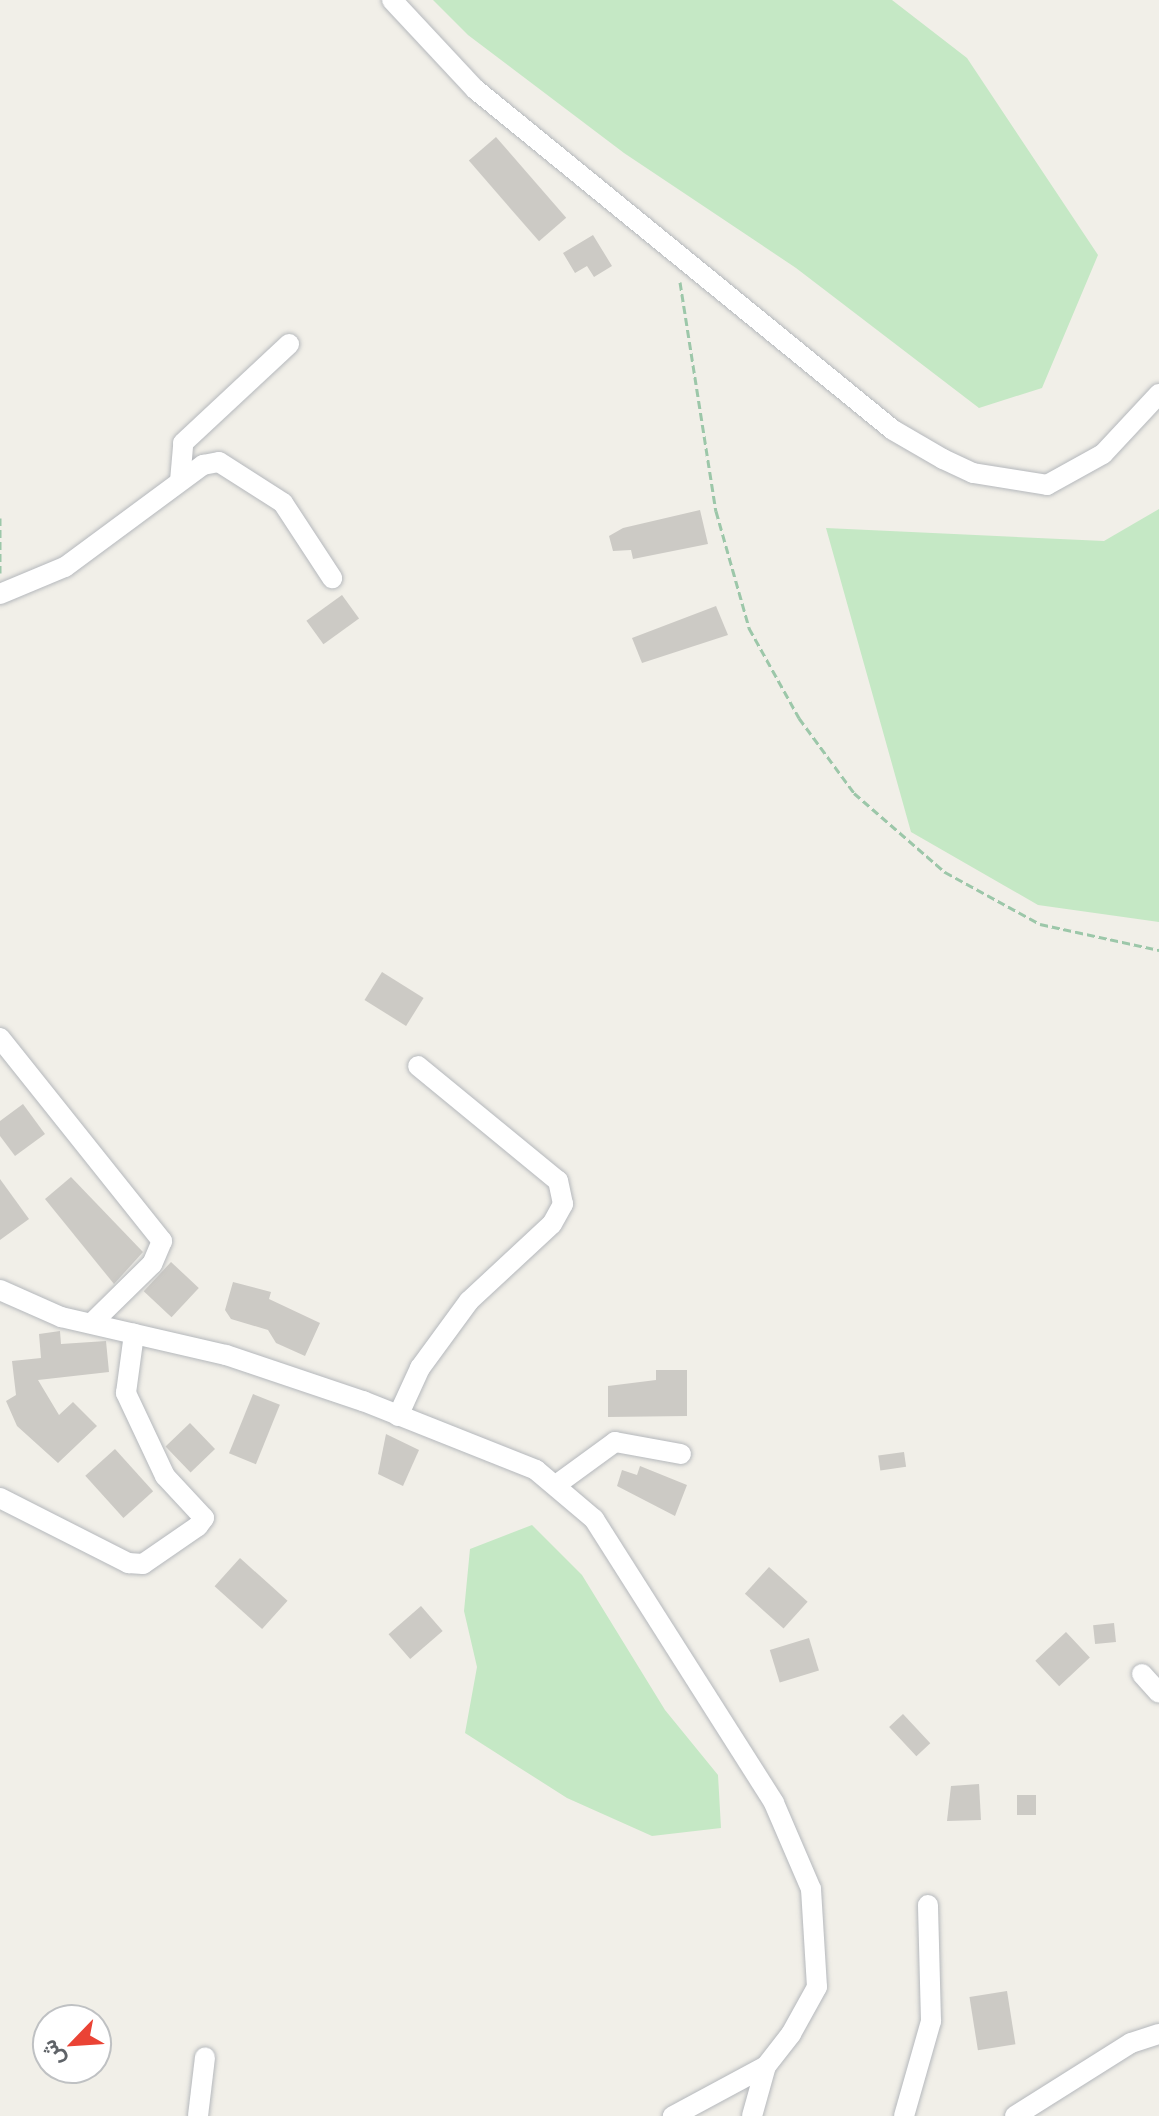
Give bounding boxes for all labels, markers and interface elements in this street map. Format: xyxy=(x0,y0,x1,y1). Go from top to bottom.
north arrow xyxy=(32,2004,112,2084)
text: ش xyxy=(34,2035,70,2071)

